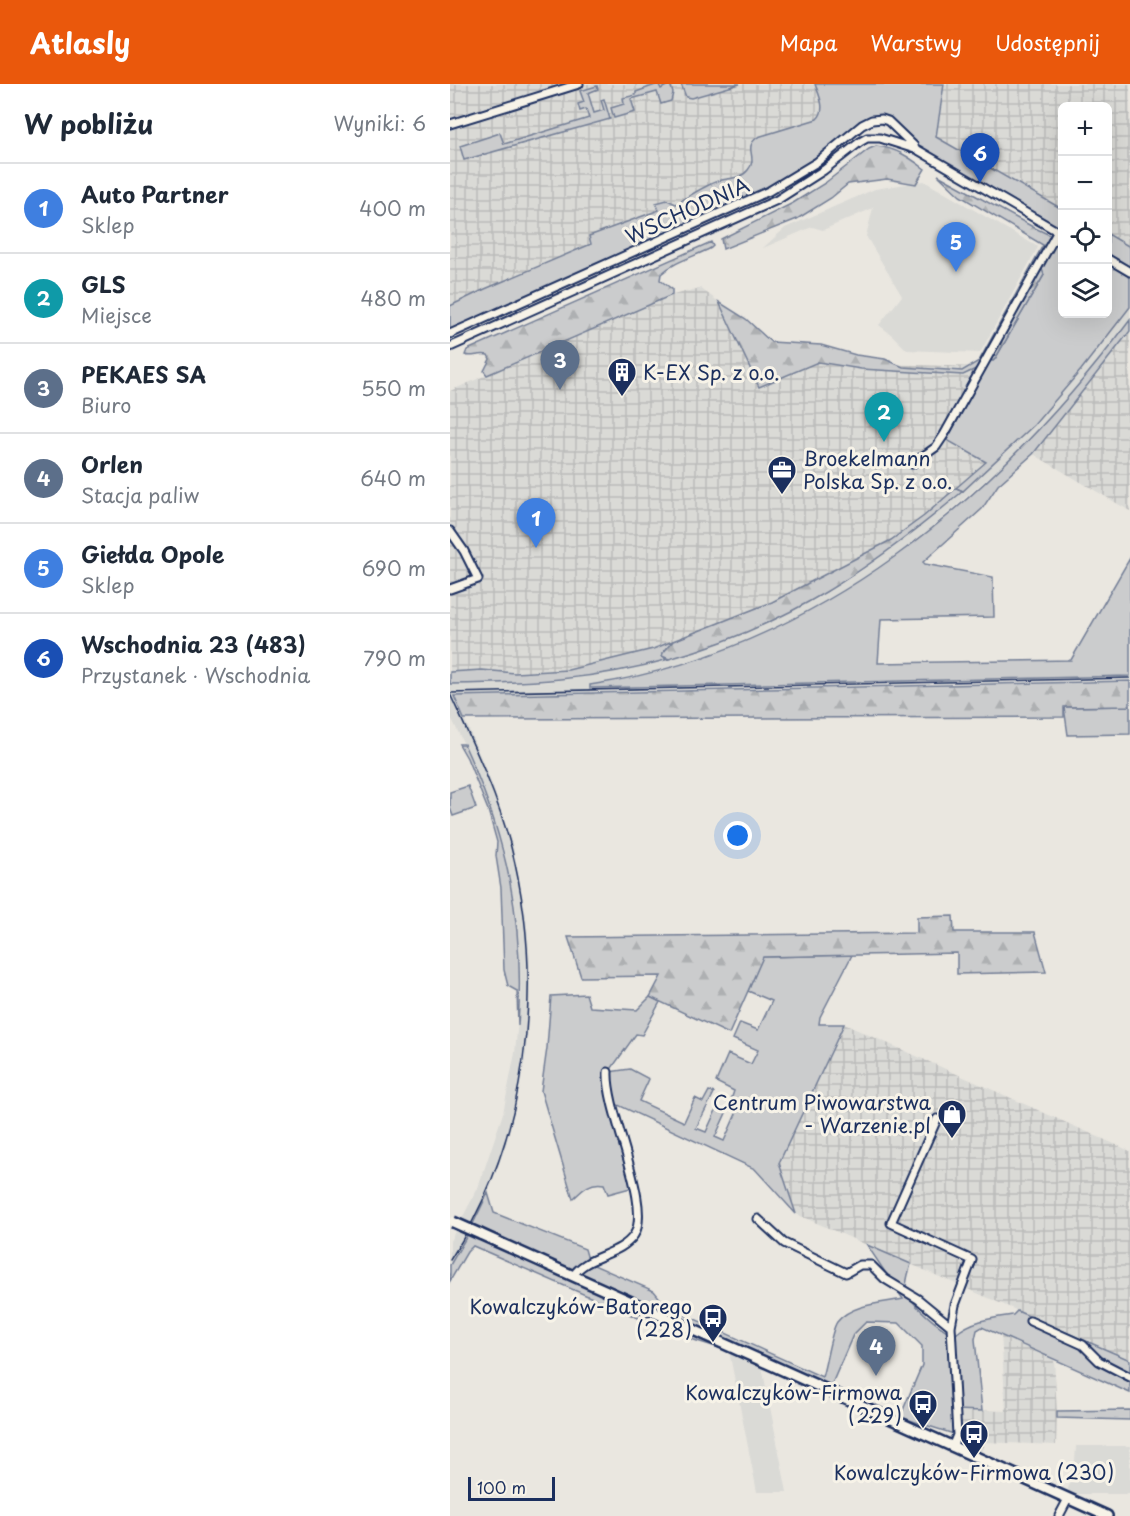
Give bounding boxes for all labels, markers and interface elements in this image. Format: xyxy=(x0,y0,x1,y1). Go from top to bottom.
text: Atlasly xyxy=(30,21,130,64)
text: Mapa xyxy=(780,26,838,58)
text: Warstwy xyxy=(871,26,962,58)
text: Udostępnij xyxy=(995,26,1100,58)
map controls xyxy=(1058,102,1112,318)
button: + xyxy=(1058,102,1112,156)
text: W pobliżu xyxy=(24,104,153,143)
text: Wyniki: 6 xyxy=(334,108,426,138)
pin: 6 xyxy=(960,134,1000,183)
button: − xyxy=(1058,156,1112,210)
street label: WSCHODNIA xyxy=(620,169,754,251)
text: Auto Partner xyxy=(81,177,229,210)
text: 1 xyxy=(39,193,48,223)
text: 400 m xyxy=(359,193,426,223)
text: Sklep xyxy=(81,210,135,240)
button: locate xyxy=(1058,210,1112,264)
pin: 5 xyxy=(936,222,976,272)
button: layers xyxy=(1058,264,1112,318)
text: GLS xyxy=(81,267,126,300)
text: 2 xyxy=(36,283,51,313)
text: 480 m xyxy=(361,283,426,313)
text: Miejsce xyxy=(81,300,152,330)
pin: 3 xyxy=(540,340,580,390)
building icon: K-EX Sp. z o.o. xyxy=(606,356,638,398)
text: PEKAES SA xyxy=(81,357,206,390)
place label: K-EX Sp. z o.o. xyxy=(643,357,780,387)
text: 3 xyxy=(37,373,50,403)
text: 550 m xyxy=(361,373,426,403)
text: Biuro xyxy=(81,390,131,420)
pin: 2 xyxy=(864,392,904,442)
place label: Broekelmann Polska Sp. z o.o. xyxy=(803,443,952,496)
text: Orlen xyxy=(81,447,143,480)
office icon: Broekelmann Polska Sp. z o.o. xyxy=(766,454,798,496)
text: 4 xyxy=(37,463,50,493)
text: 640 m xyxy=(360,463,426,493)
text: Stacja paliw xyxy=(81,480,199,510)
pin: 1 xyxy=(516,498,556,548)
text: Giełda Opole xyxy=(81,537,224,570)
text: 5 xyxy=(37,553,50,583)
text: 690 m xyxy=(362,553,426,583)
text: Sklep xyxy=(81,570,135,600)
text: Wschodnia 23 (483) xyxy=(81,627,306,660)
text: 6 xyxy=(36,643,51,673)
text: 790 m xyxy=(363,643,426,673)
text: Przystanek · Wschodnia xyxy=(81,660,310,690)
your location xyxy=(723,821,752,850)
place label: Centrum Piwowarstwa - Warzenie.pl xyxy=(713,1087,932,1140)
shop icon: Centrum Piwowarstwa - Warzenie.pl xyxy=(936,1098,968,1140)
place label: Kowalczyków-Batorego (228) xyxy=(470,1291,692,1344)
bus stop icon: Kowalczyków-Batorego (228) xyxy=(697,1302,729,1344)
pin: 4 xyxy=(856,1326,896,1376)
place label: Kowalczyków-Firmowa (229) xyxy=(685,1377,903,1430)
bus stop icon: Kowalczyków-Firmowa (229) xyxy=(907,1388,939,1430)
bus stop icon: Kowalczyków-Firmowa (230) xyxy=(958,1418,990,1460)
place label: Kowalczyków-Firmowa (230) xyxy=(834,1457,1114,1487)
scale bar xyxy=(468,1474,555,1502)
text: 100 m xyxy=(477,1475,526,1499)

